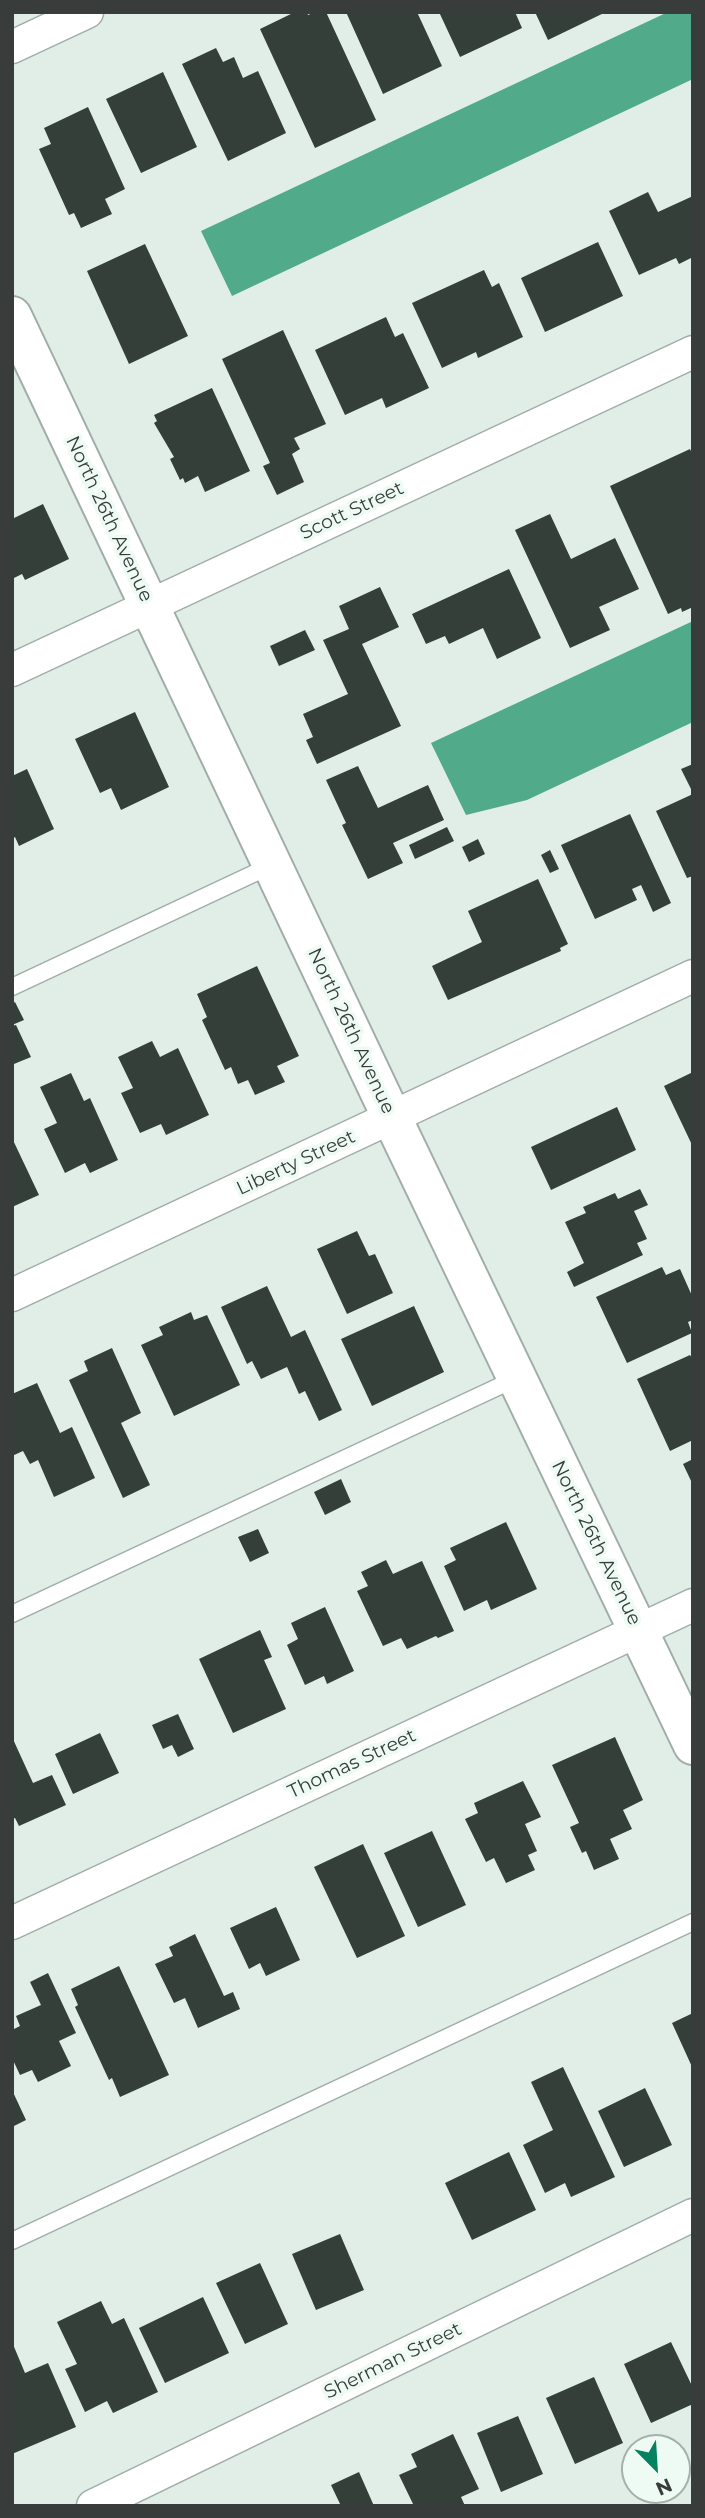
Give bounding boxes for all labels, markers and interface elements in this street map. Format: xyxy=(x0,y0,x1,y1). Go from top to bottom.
street label: North 26th Avenue xyxy=(61,432,157,606)
street label: Scott Street xyxy=(297,477,407,545)
street label: North 26th Avenue xyxy=(303,944,399,1118)
street label: Liberty Street xyxy=(233,1126,359,1200)
street label: North 26th Avenue xyxy=(546,1457,646,1629)
street label: Thomas Street xyxy=(284,1724,420,1804)
street label: Sherman Street xyxy=(321,2318,465,2404)
north arrow xyxy=(621,2434,691,2504)
text: N xyxy=(652,2473,676,2500)

